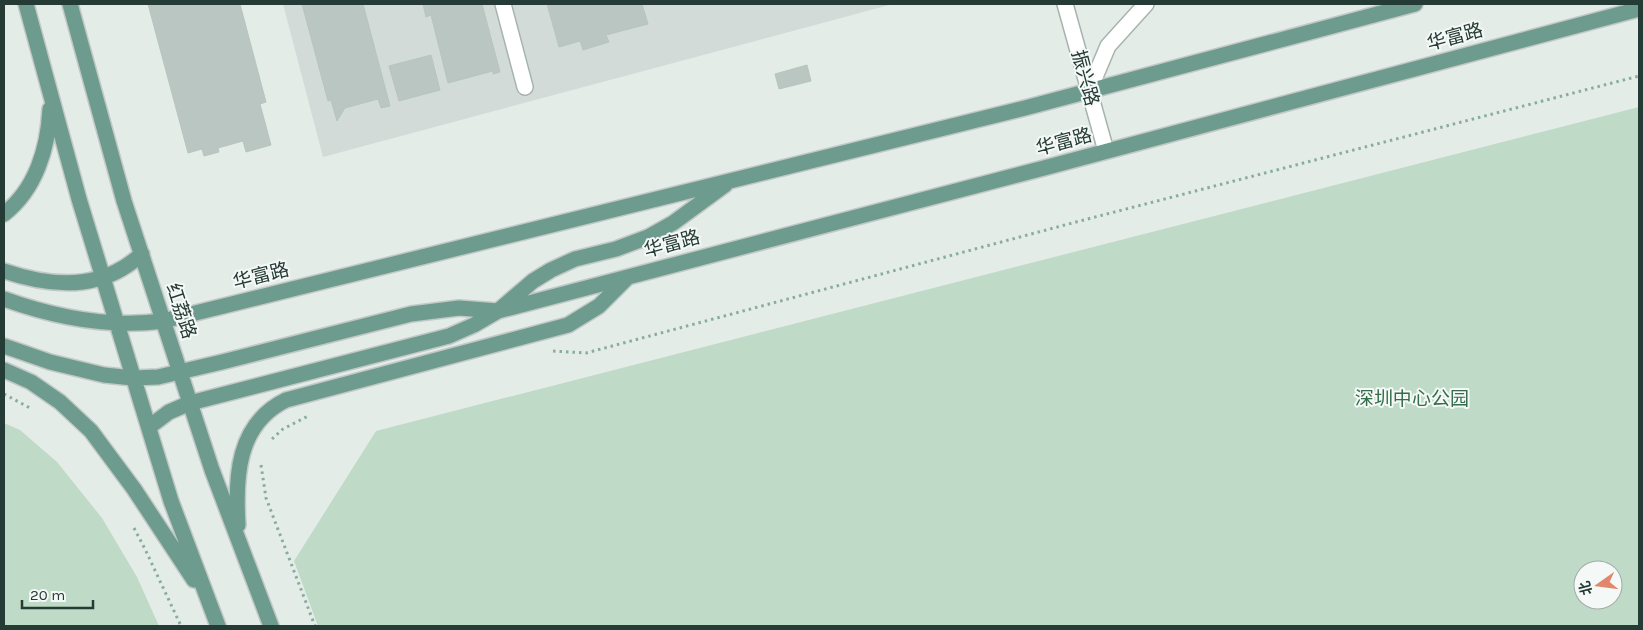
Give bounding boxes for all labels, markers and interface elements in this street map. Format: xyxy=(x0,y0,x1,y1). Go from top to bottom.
street label: 华富路 xyxy=(1425,19,1485,55)
street label: 振兴路 xyxy=(1067,48,1103,108)
street label: 华富路 xyxy=(1034,124,1094,160)
street label: 华富路 xyxy=(642,226,702,262)
street label: 华富路 xyxy=(231,258,291,294)
street label: 红荔路 xyxy=(162,280,200,342)
park label: 深圳中心公园 xyxy=(1355,388,1469,410)
north arrow xyxy=(1573,560,1623,610)
scale bar xyxy=(22,578,94,610)
text: 北 xyxy=(1576,579,1596,597)
text: 20 m xyxy=(30,586,65,604)

